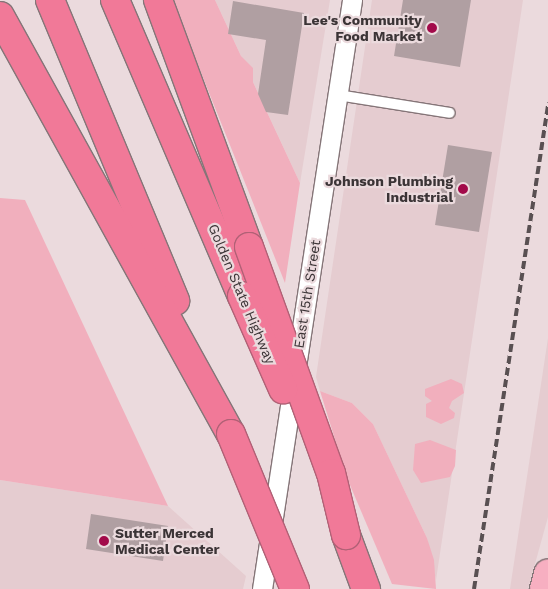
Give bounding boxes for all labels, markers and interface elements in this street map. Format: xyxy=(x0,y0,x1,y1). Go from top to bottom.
place label: Lee's Community Food Market xyxy=(303,12,422,44)
marker: Lee's Community Food Market xyxy=(426,22,438,34)
place label: Johnson Plumbing Industrial xyxy=(325,173,453,206)
marker: Johnson Plumbing Industrial xyxy=(457,183,469,195)
street label: Golden State Highway xyxy=(205,221,279,367)
street label: East 15th Street xyxy=(290,238,324,350)
place label: Sutter Merced Medical Center xyxy=(115,525,220,558)
marker: Sutter Merced Medical Center xyxy=(97,534,111,548)

